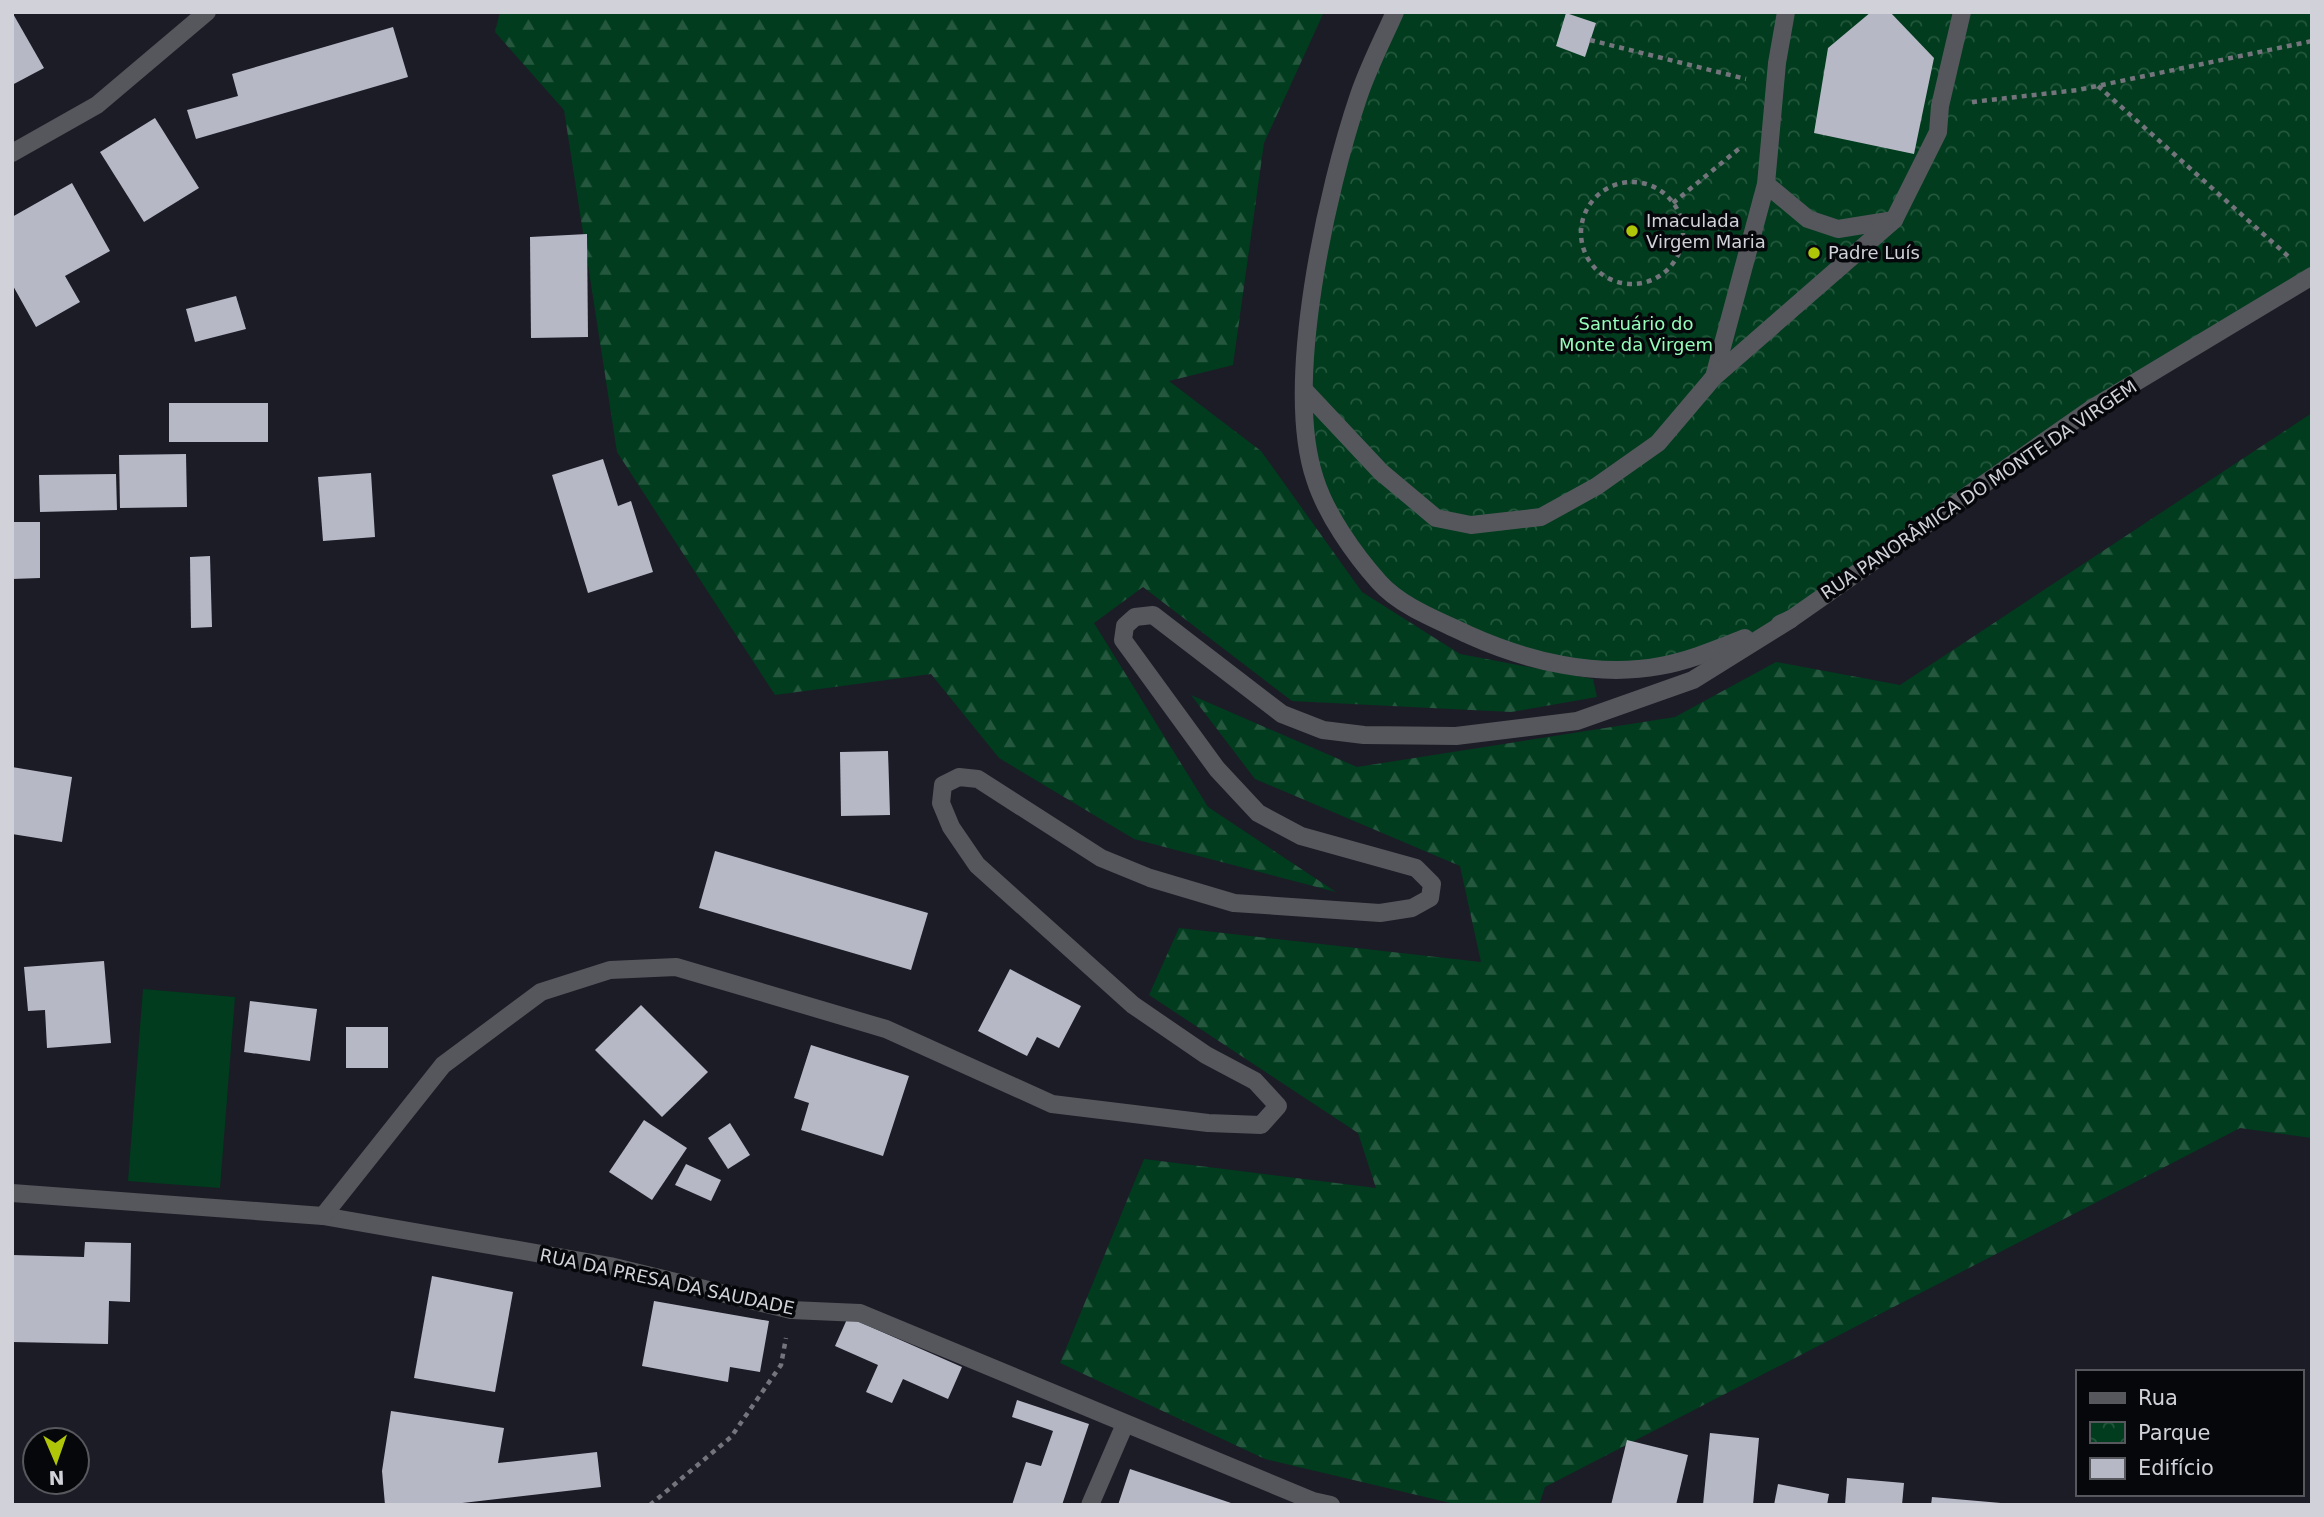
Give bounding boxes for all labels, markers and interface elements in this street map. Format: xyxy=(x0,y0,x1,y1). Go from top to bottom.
place label: Imaculada Virgem Maria xyxy=(1646,210,1766,252)
marker: Imaculada Virgem Maria xyxy=(1624,223,1640,239)
place label: Padre Luís xyxy=(1828,242,1920,263)
marker: Padre Luís xyxy=(1806,245,1822,261)
park label: Santuário do Monte da Virgem xyxy=(1559,313,1713,355)
street label: RUA PANORÂMICA DO MONTE DA VIRGEM xyxy=(1817,376,2141,604)
street label: RUA DA PRESA DA SAUDADE xyxy=(538,1244,796,1319)
legend xyxy=(2076,1370,2303,1496)
text: Rua xyxy=(2138,1386,2178,1410)
text: Parque xyxy=(2138,1421,2210,1445)
north arrow xyxy=(21,1426,91,1496)
text: Edifício xyxy=(2138,1456,2214,1480)
text: N xyxy=(48,1467,65,1489)

